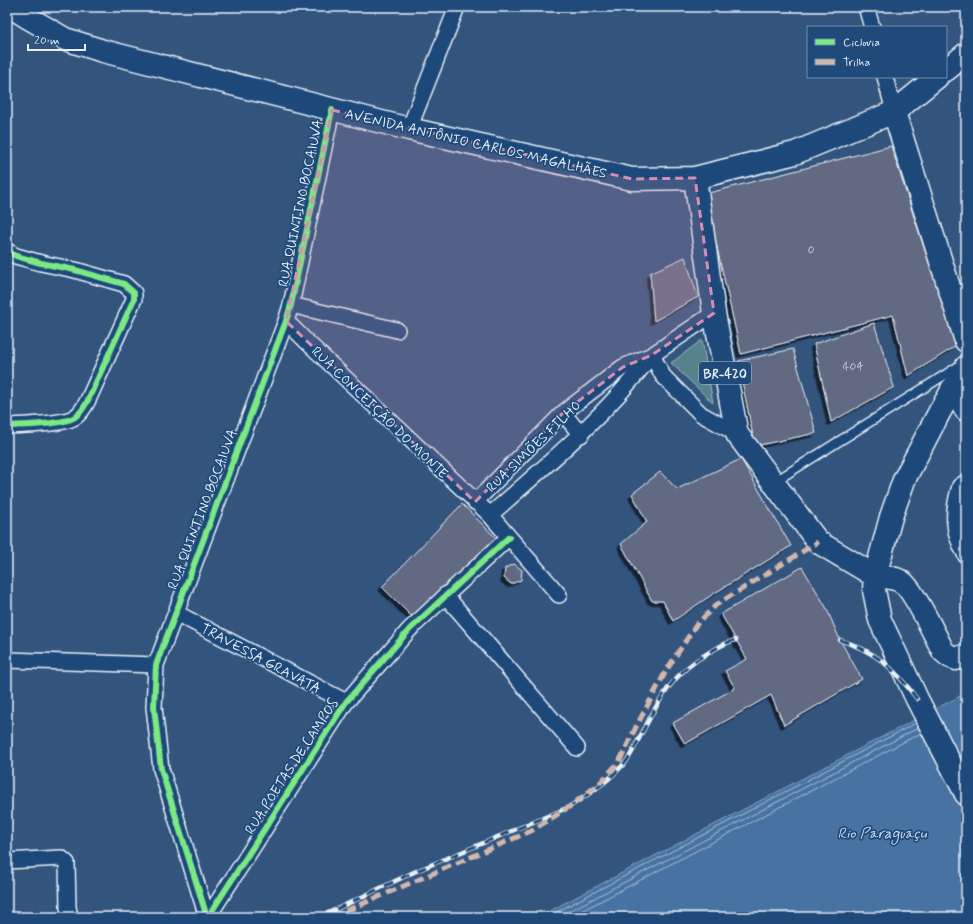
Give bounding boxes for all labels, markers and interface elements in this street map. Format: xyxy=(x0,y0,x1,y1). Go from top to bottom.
scale bar xyxy=(28,26,85,52)
legend xyxy=(807,26,947,78)
text: 20 m xyxy=(34,33,60,49)
text: Ciclovia xyxy=(843,35,880,51)
text: Trilha xyxy=(843,55,870,71)
street label: AVENIDA ANTÔNIO CARLOS MAGALHÃES xyxy=(343,105,609,183)
street label: RUA QUINTINO BOCAIUVA xyxy=(274,118,328,288)
house number: 0 xyxy=(808,242,815,258)
street label: RUA CONCEIÇÃO DO MONTE xyxy=(307,343,451,483)
house number: 404 xyxy=(843,359,863,375)
road number: BR-420 xyxy=(699,362,751,384)
street label: RUA SIMÕES FILHO xyxy=(482,397,585,497)
street label: RUA QUINTINO BOCAIUVA xyxy=(164,426,242,592)
street label: TRAVESSA GRAVATA xyxy=(197,620,324,698)
street label: RUA POETAS DE CAMPOS xyxy=(241,695,343,838)
water label: Rio Paraguaçu xyxy=(837,824,928,845)

